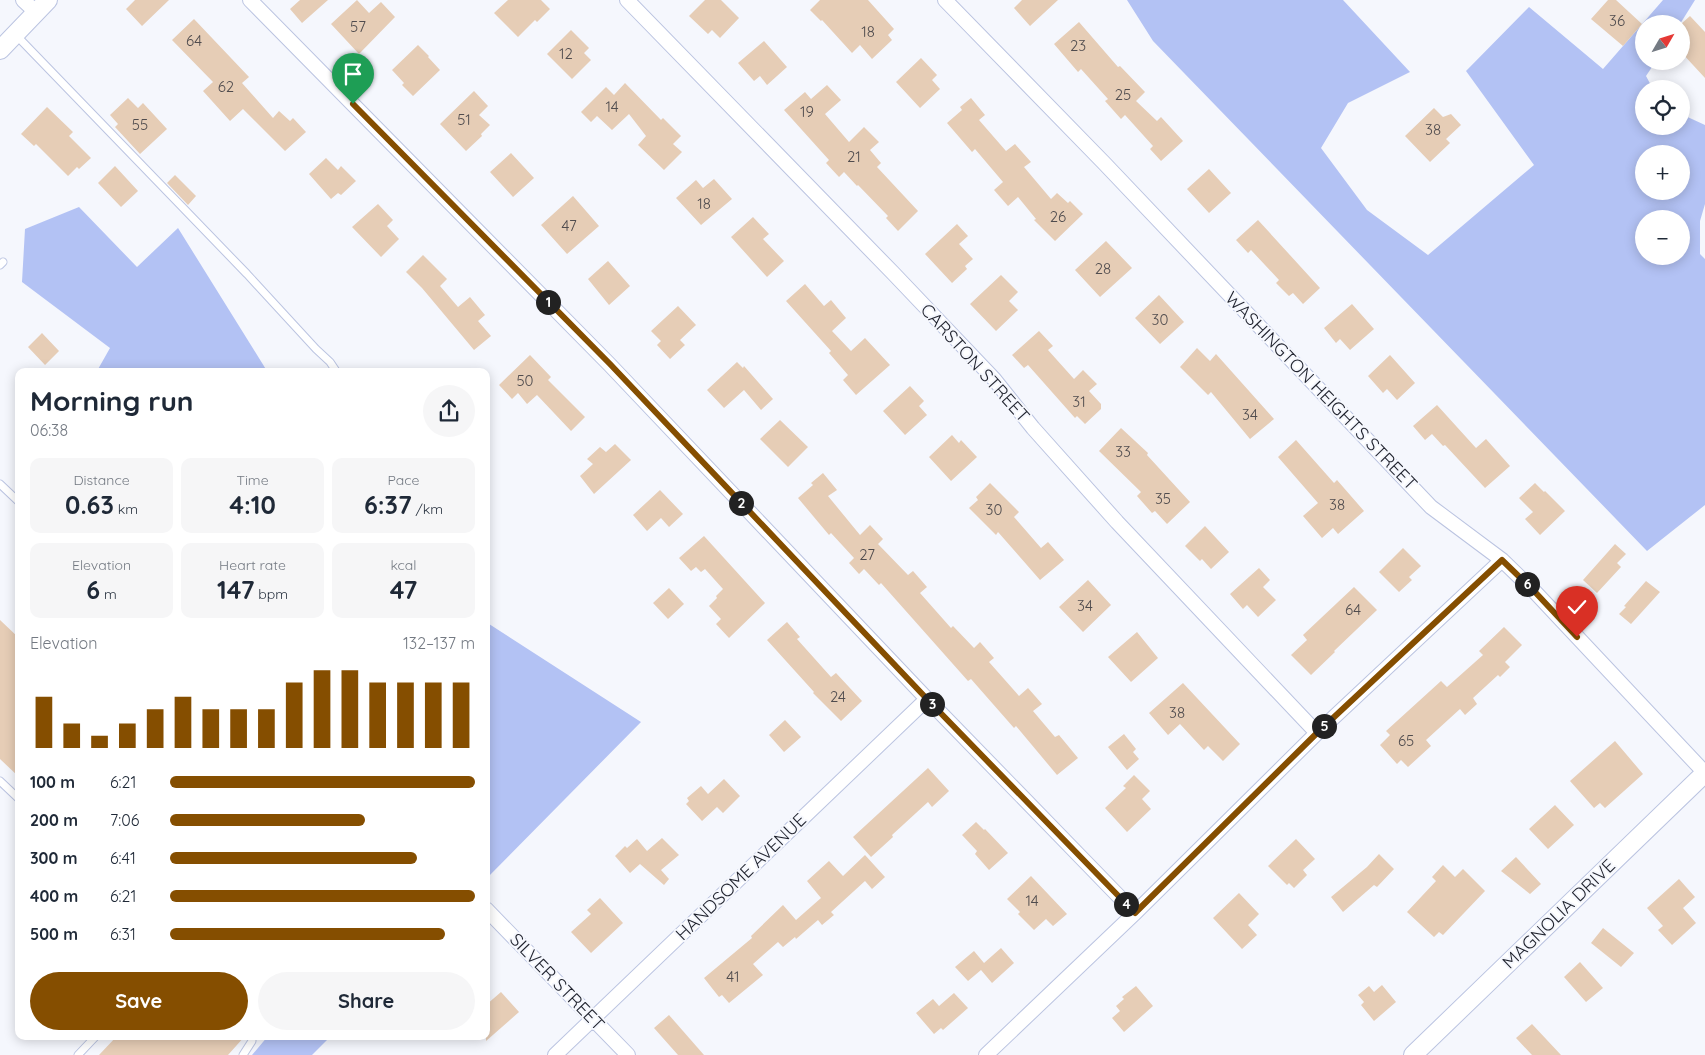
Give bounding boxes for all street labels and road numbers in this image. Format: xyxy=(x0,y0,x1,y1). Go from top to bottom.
street label: WASHINGTON HEIGHTS STREET xyxy=(1220,287,1422,495)
street label: CARSTON STREET xyxy=(916,298,1035,427)
street label: HANDSOME AVENUE xyxy=(670,808,811,945)
street label: MAGNOLIA DRIVE xyxy=(1497,854,1620,973)
street label: SILVER STREET xyxy=(505,928,610,1035)

